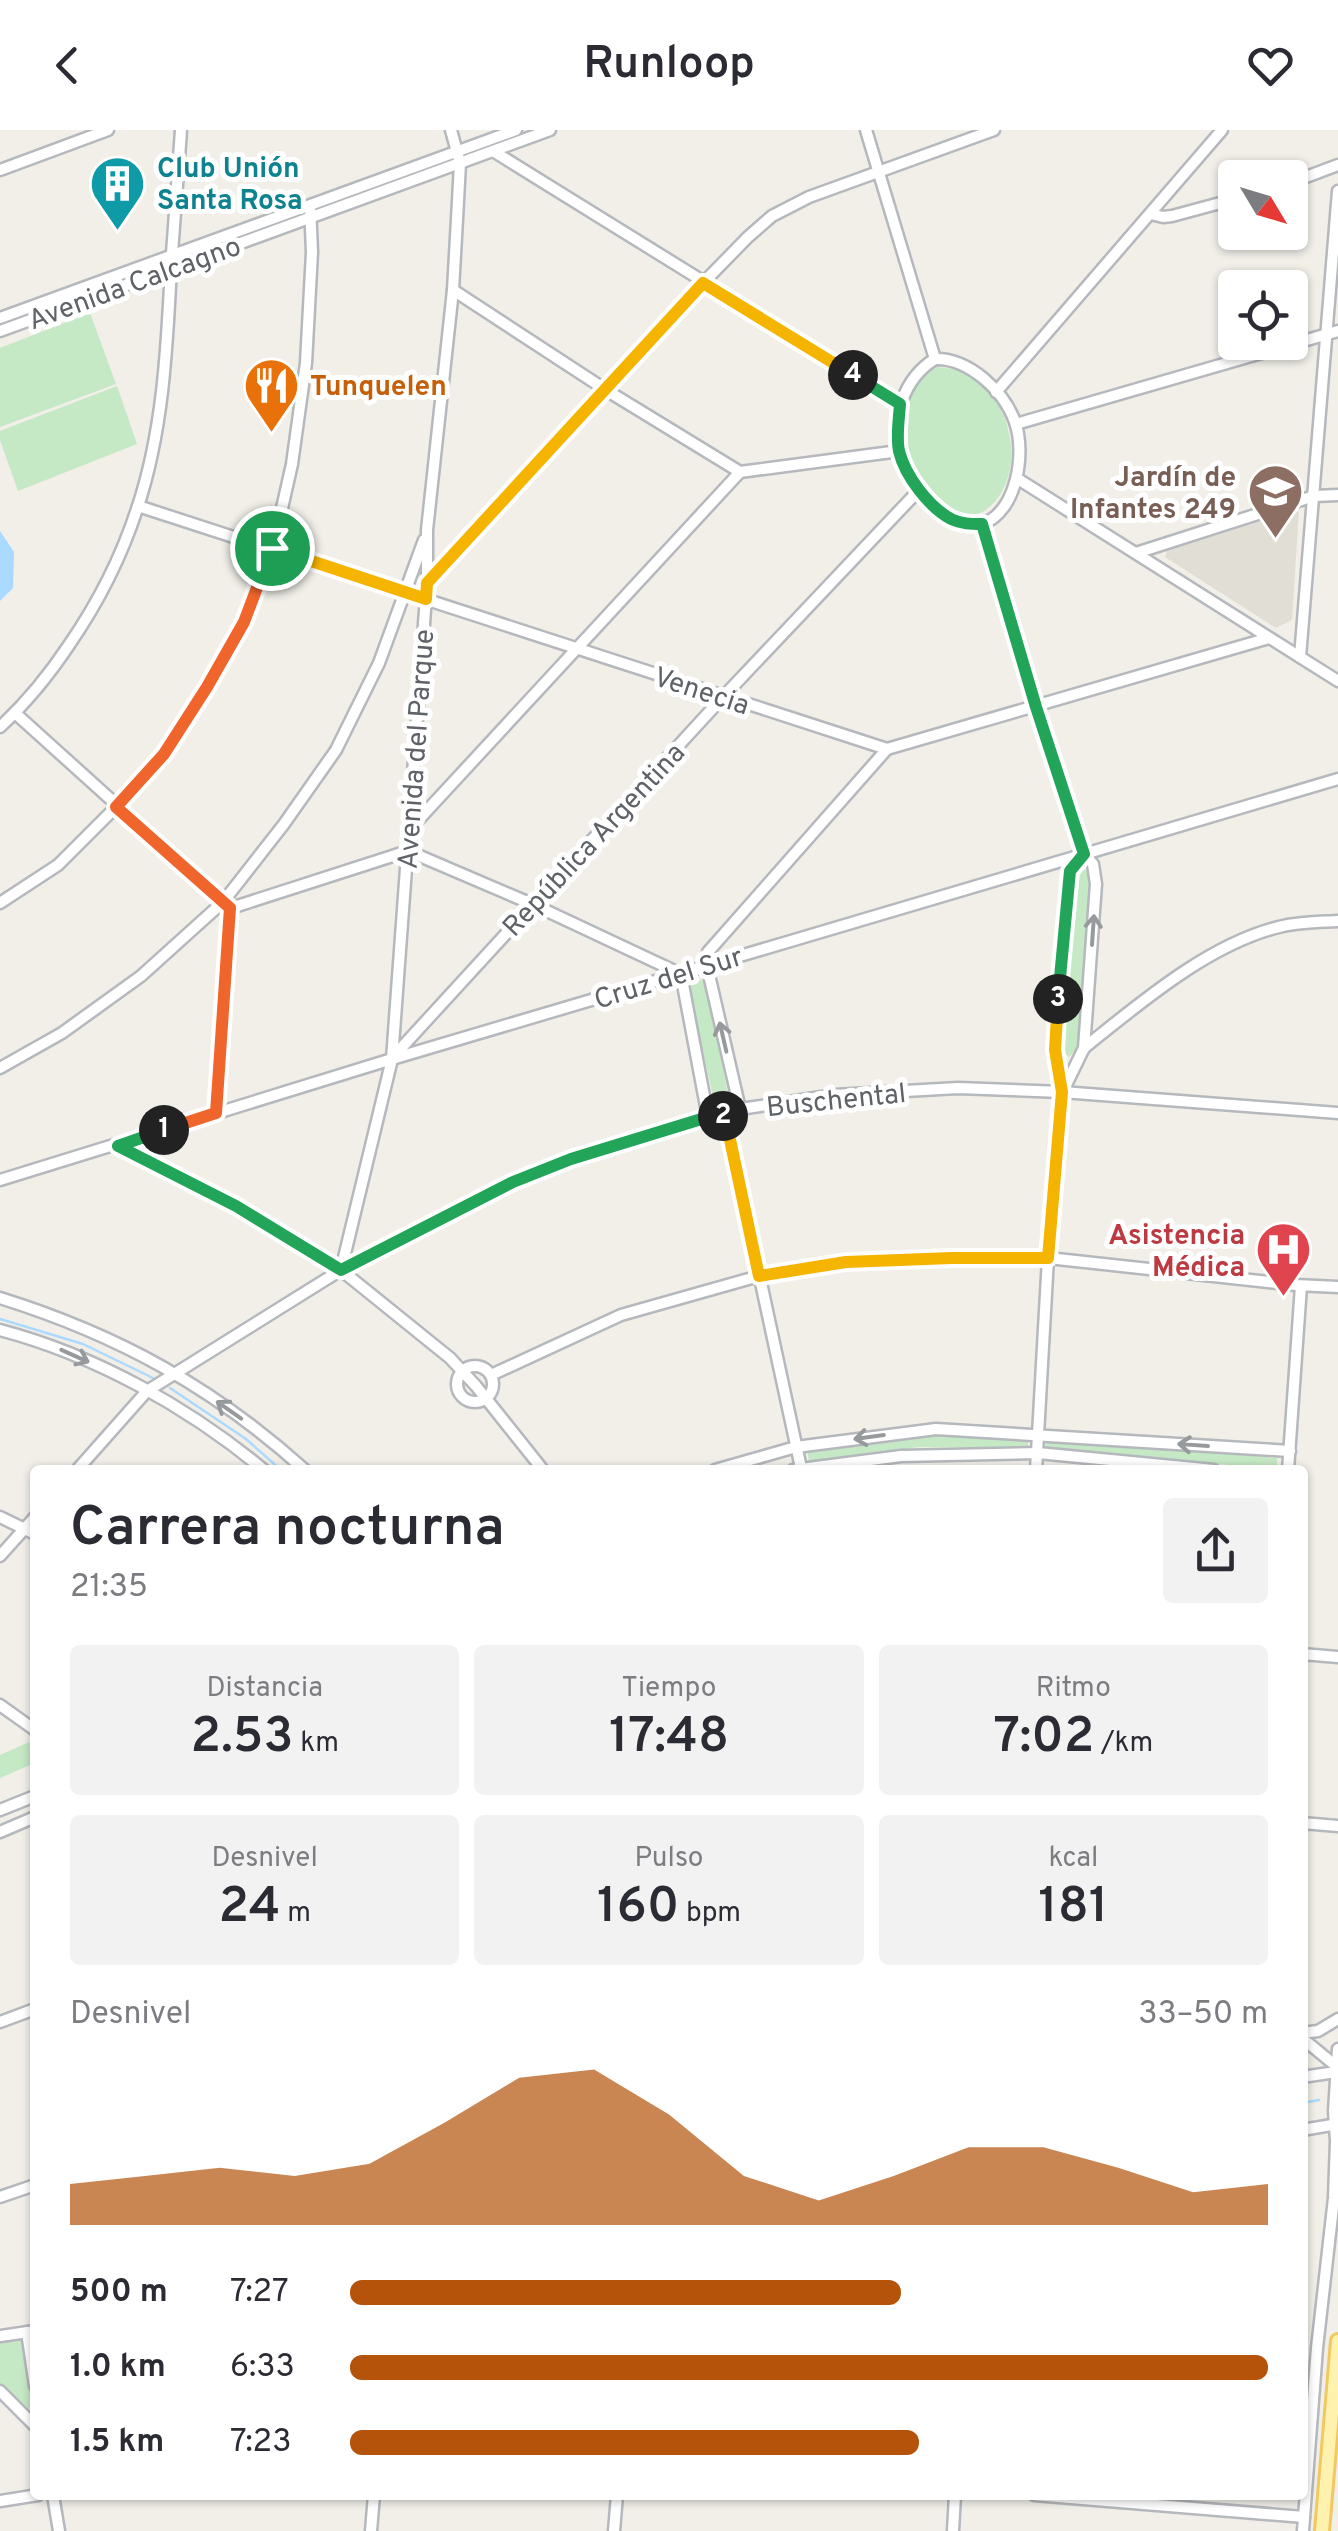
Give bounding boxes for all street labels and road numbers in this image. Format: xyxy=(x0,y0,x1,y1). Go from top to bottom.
street label: Avenida Calcagno xyxy=(24,230,246,340)
street label: Avenida del Parque xyxy=(392,628,444,870)
street label: Venecia xyxy=(649,661,753,725)
street label: República Argentina xyxy=(496,737,694,946)
street label: Cruz del Sur xyxy=(590,940,748,1020)
street label: Buschental xyxy=(765,1077,908,1127)

